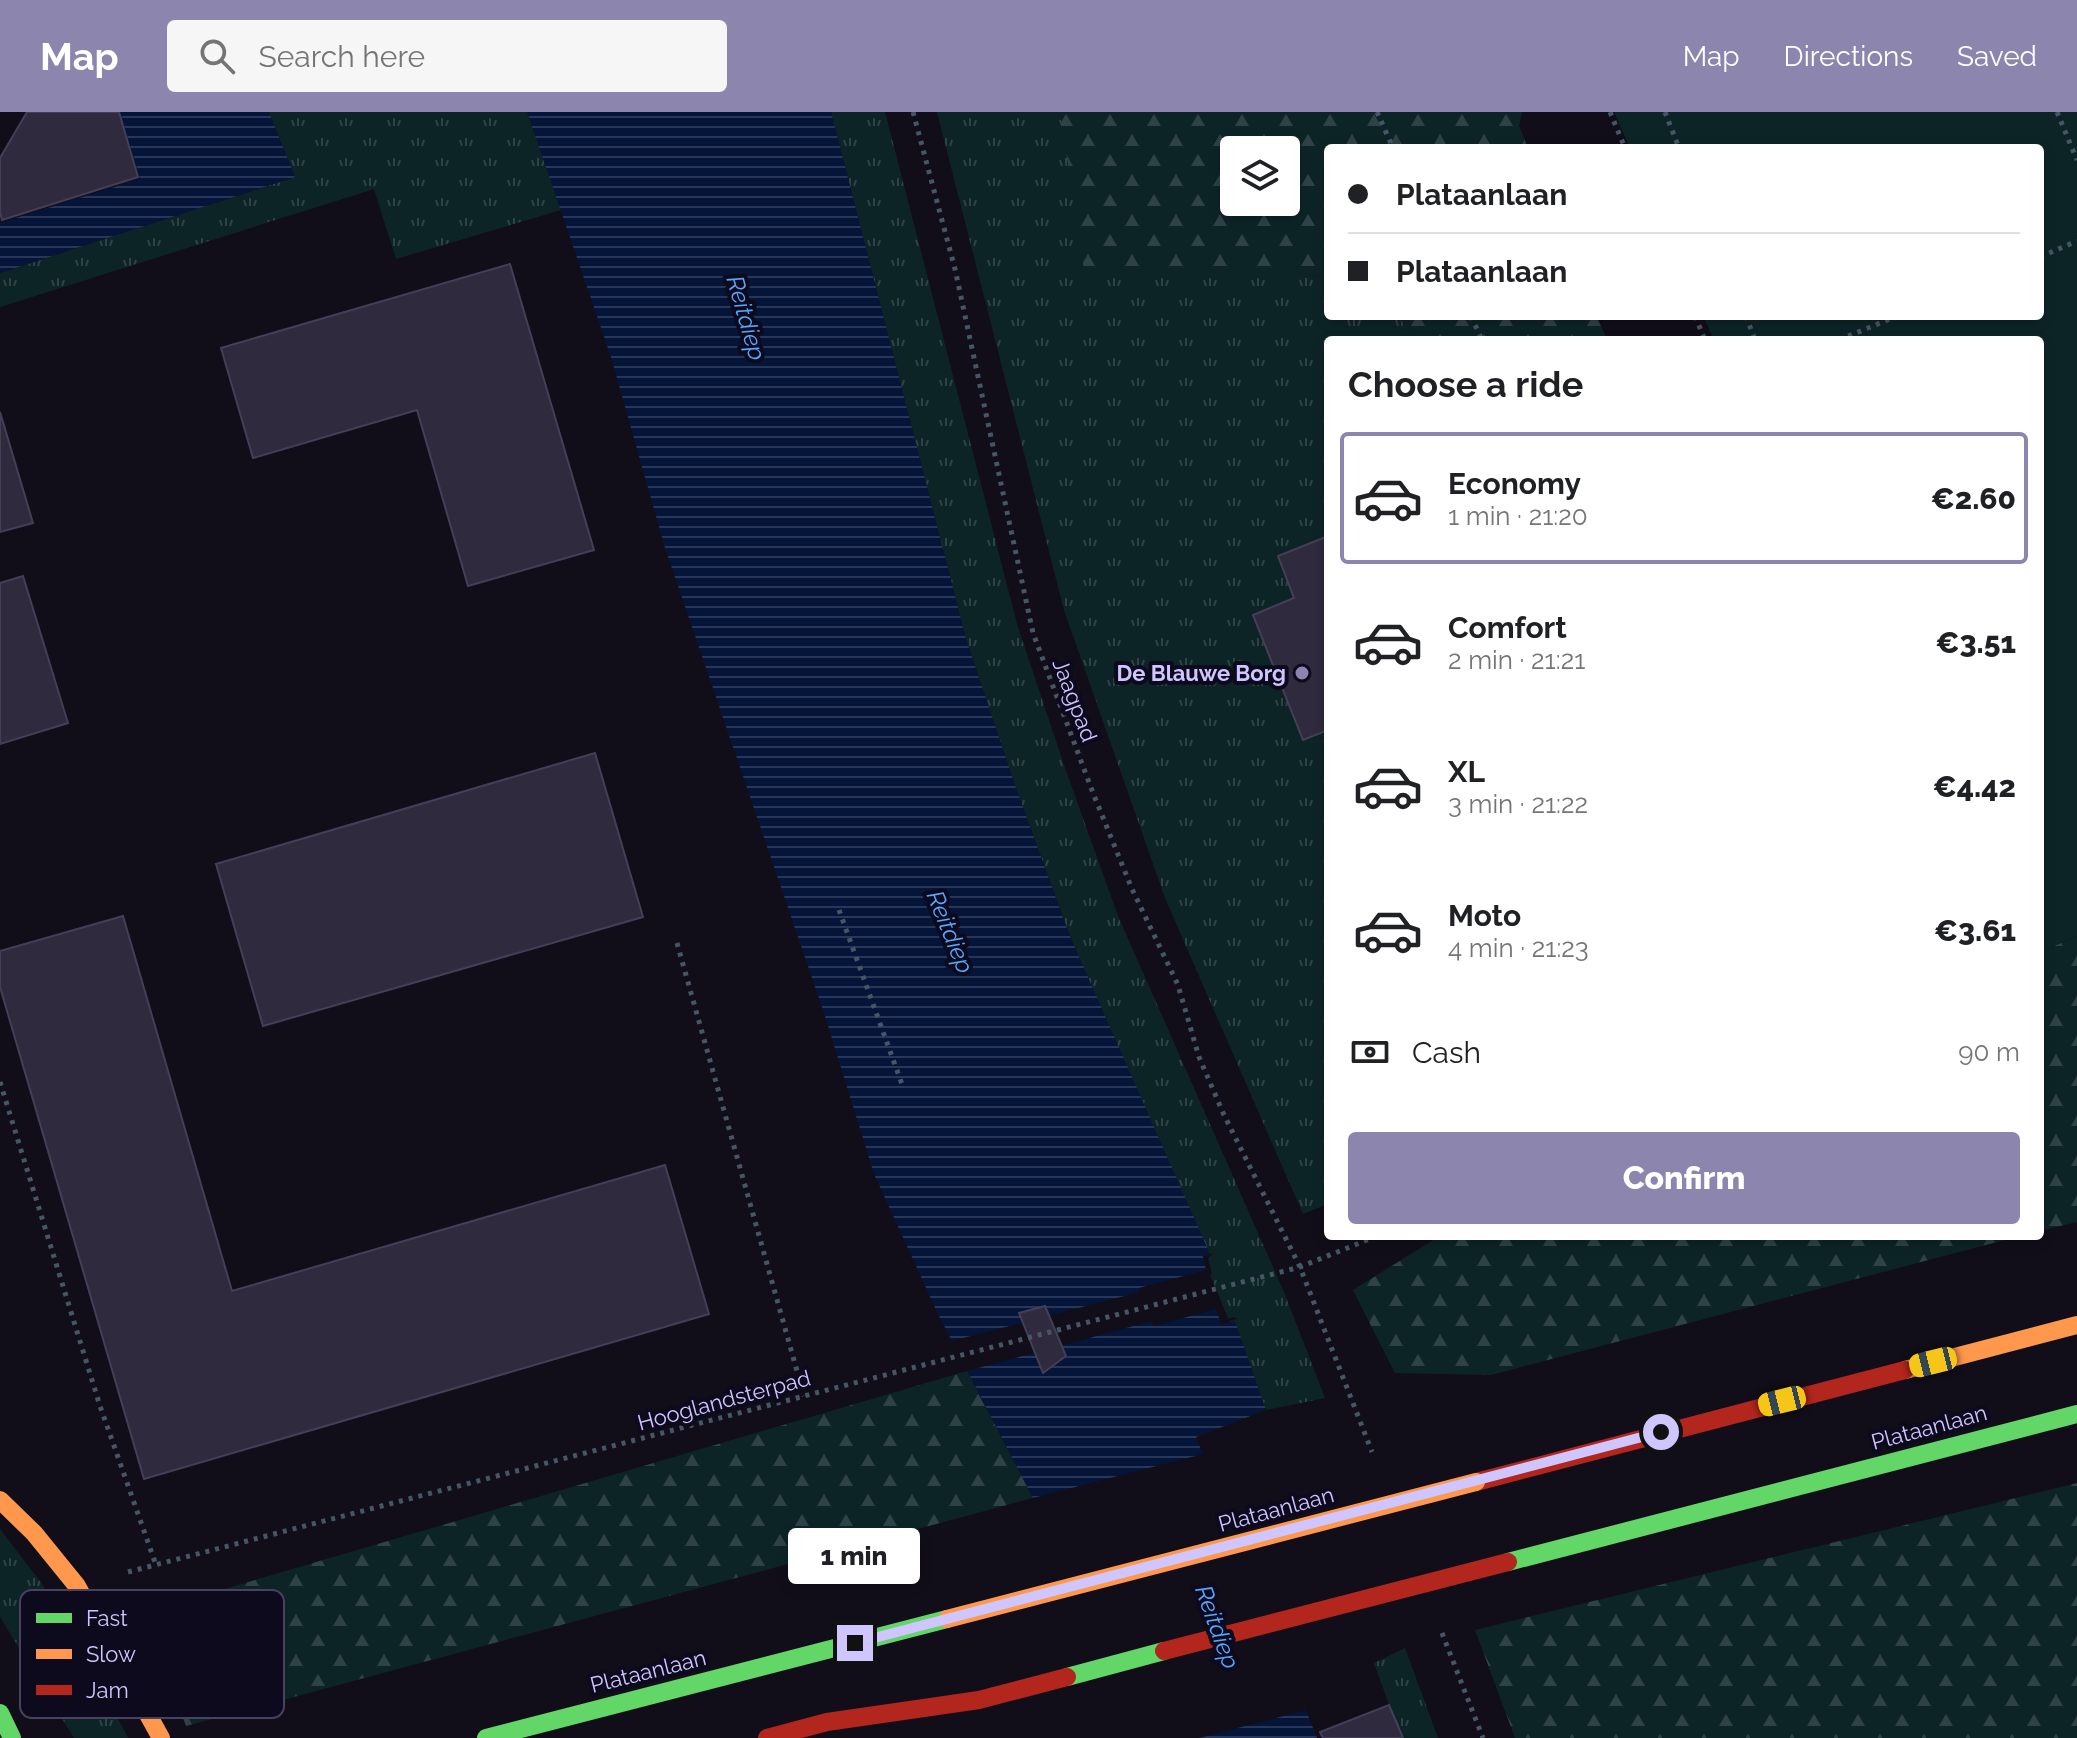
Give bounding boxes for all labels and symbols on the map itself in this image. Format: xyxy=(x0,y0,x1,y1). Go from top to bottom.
water label: Reitdiep xyxy=(721,272,772,364)
street label: Jaagpad xyxy=(1047,655,1103,745)
place label: De Blauwe Borg xyxy=(1117,660,1286,686)
marker: De Blauwe Borg xyxy=(1293,664,1311,682)
water label: Reitdiep xyxy=(921,886,980,977)
car xyxy=(1907,1345,1959,1379)
street label: Hooglandsterpad xyxy=(635,1364,813,1436)
car xyxy=(1756,1384,1808,1418)
street label: Plataanlaan xyxy=(1868,1399,1990,1455)
route start xyxy=(1643,1414,1679,1450)
street label: Plataanlaan xyxy=(1215,1481,1337,1537)
callout: 1 min xyxy=(789,1527,921,1583)
water label: Reitdiep xyxy=(1189,1581,1246,1673)
legend xyxy=(20,1590,284,1718)
text: Fast xyxy=(86,1605,128,1631)
route end xyxy=(837,1625,873,1661)
text: Slow xyxy=(86,1641,136,1667)
street label: Plataanlaan xyxy=(587,1644,709,1698)
text: Jam xyxy=(86,1677,129,1703)

